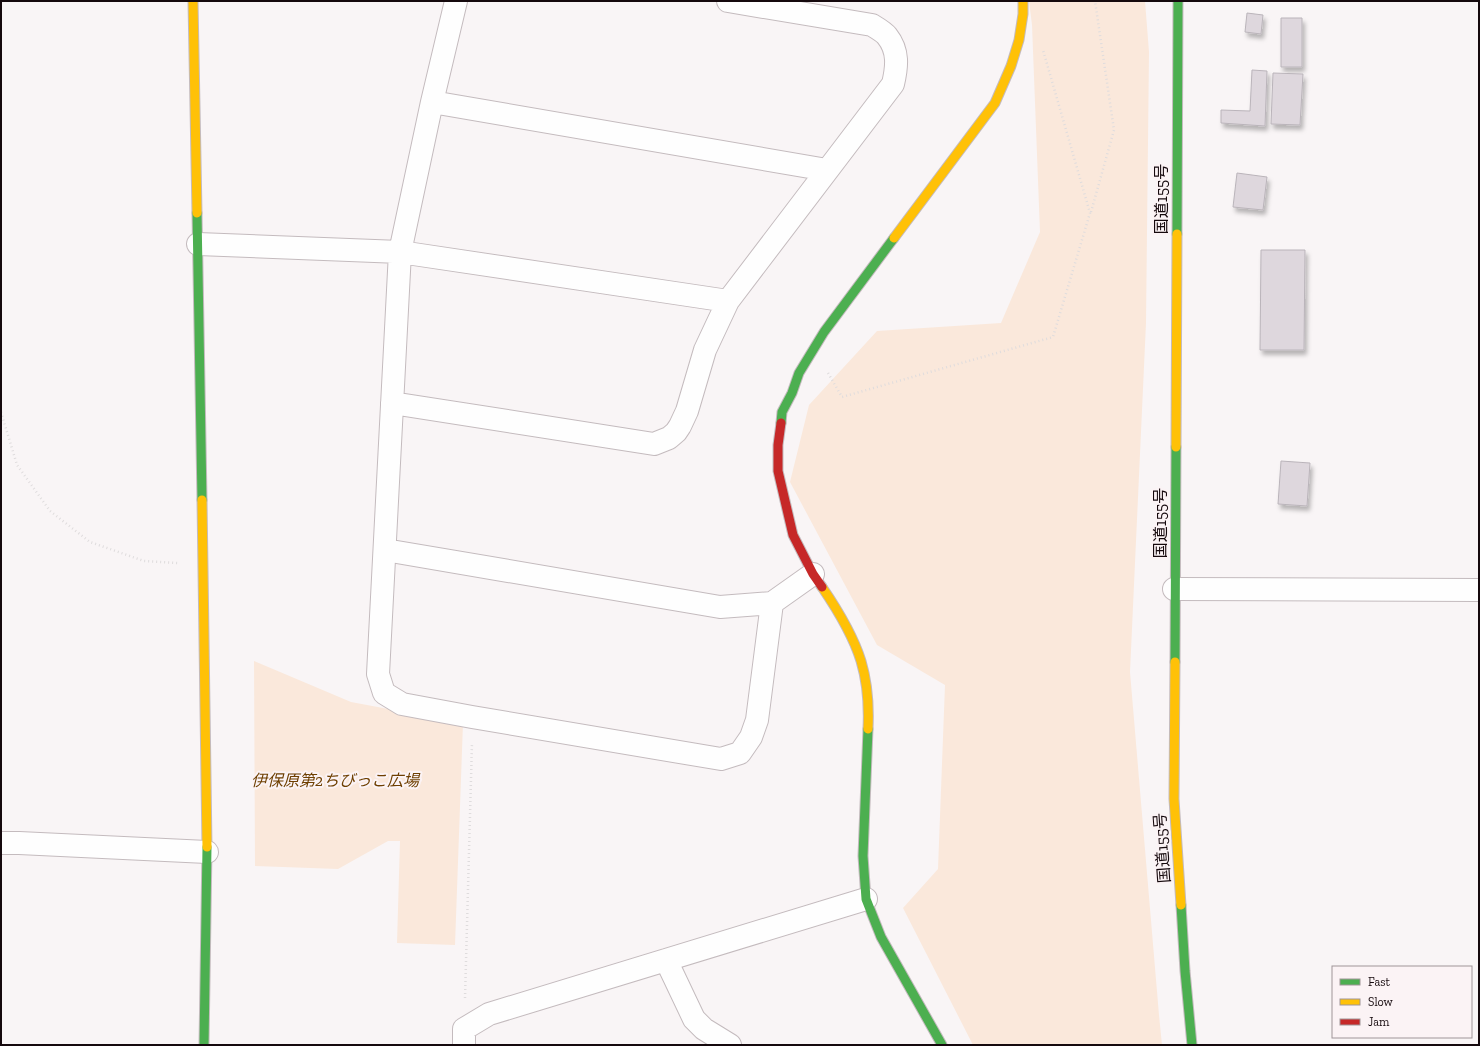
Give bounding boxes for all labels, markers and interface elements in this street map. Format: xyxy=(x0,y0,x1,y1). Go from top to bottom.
street label: 国道155号 xyxy=(1152,164,1171,234)
street label: 国道155号 xyxy=(1151,488,1170,558)
park label: 伊保原第2ちびっこ広場 xyxy=(251,771,421,790)
street label: 国道155号 xyxy=(1150,812,1174,884)
legend xyxy=(1332,966,1472,1038)
text: Fast xyxy=(1368,975,1391,989)
text: Slow xyxy=(1368,995,1394,1009)
text: Jam xyxy=(1368,1015,1390,1029)

